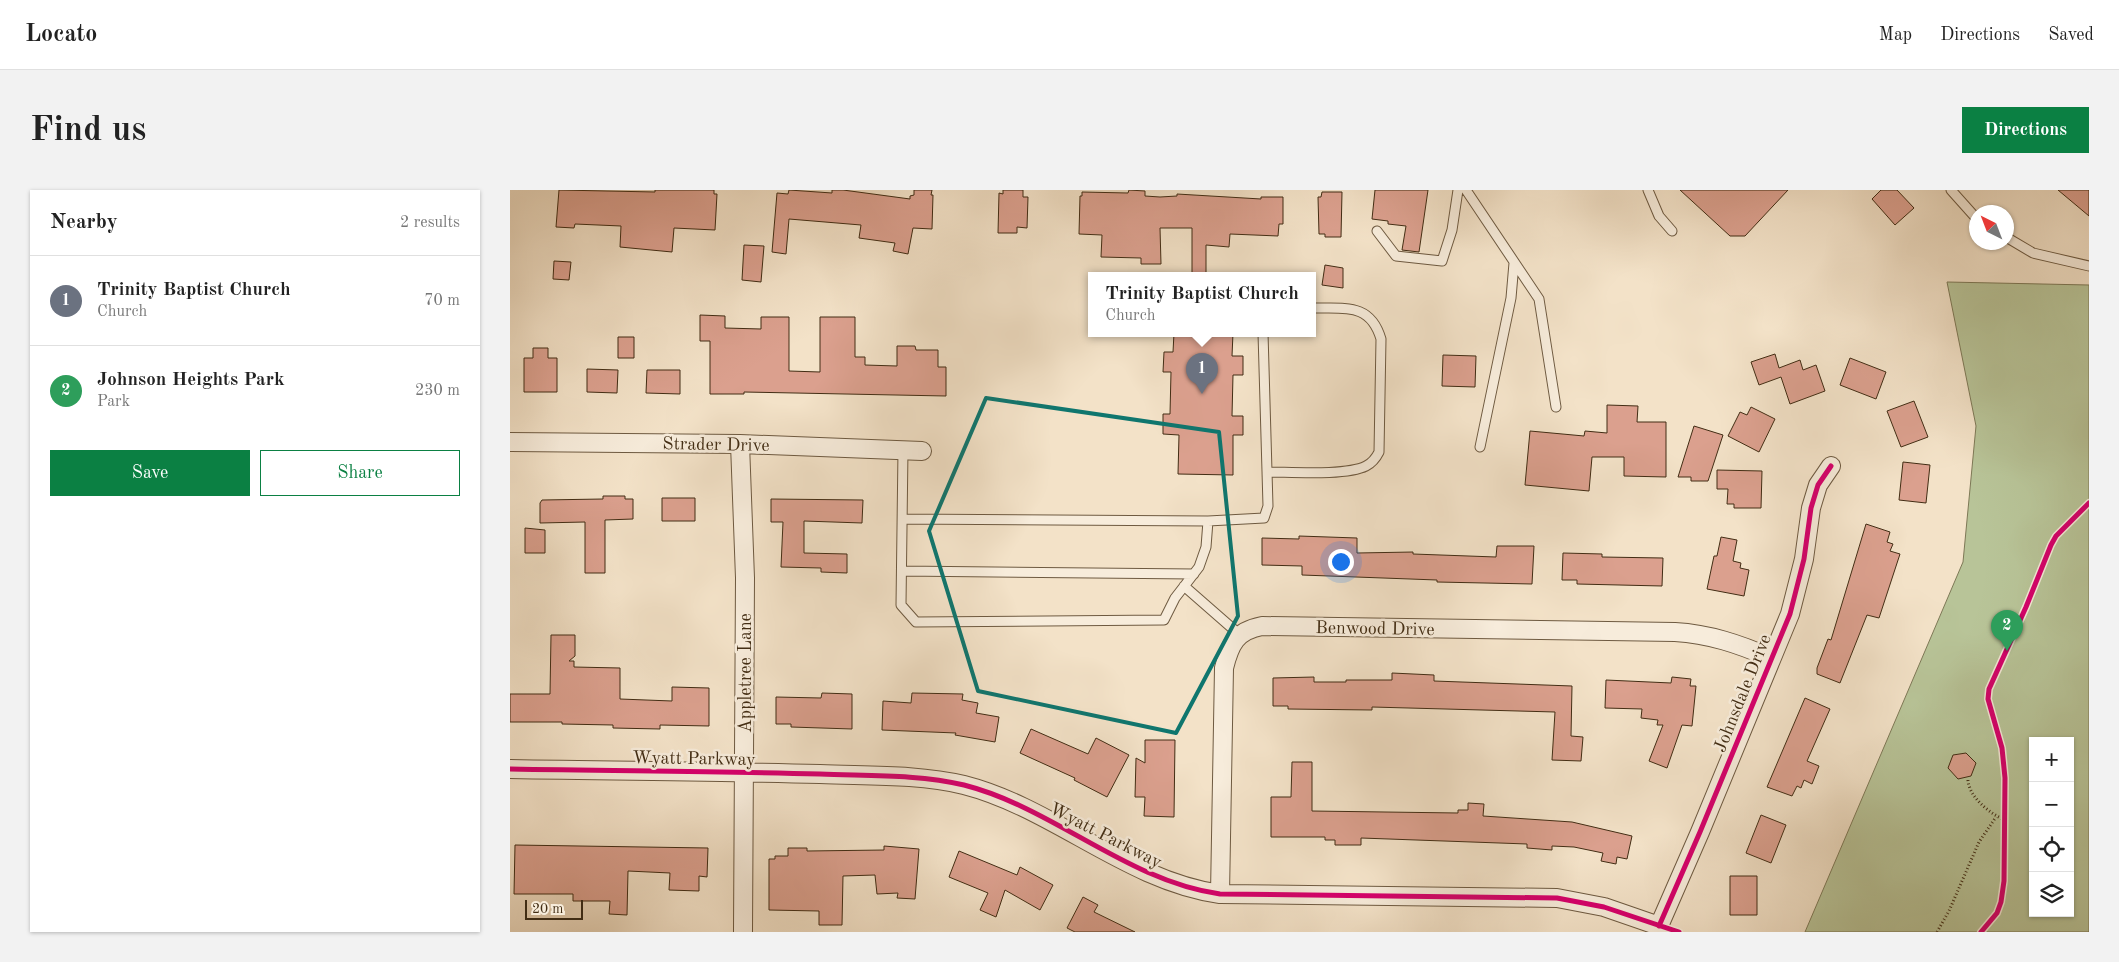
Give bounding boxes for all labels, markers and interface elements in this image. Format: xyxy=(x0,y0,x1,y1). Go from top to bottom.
text: Locato xyxy=(25,23,97,47)
text: Map xyxy=(1879,26,1912,44)
text: Directions xyxy=(1940,26,2020,44)
text: Saved xyxy=(2048,26,2094,44)
button: Directions xyxy=(1962,107,2089,153)
text: Find us xyxy=(30,113,146,148)
north arrow xyxy=(1969,205,2014,250)
text: Nearby xyxy=(50,212,118,233)
text: 2 results xyxy=(400,215,460,231)
popup xyxy=(1088,272,1316,337)
text: Trinity Baptist Church xyxy=(97,281,291,300)
text: Trinity Baptist Church xyxy=(1105,285,1299,304)
text: 1 xyxy=(61,293,71,309)
text: 70 m xyxy=(424,293,460,309)
text: Church xyxy=(97,304,147,320)
text: Church xyxy=(1105,308,1155,324)
pin: 1 xyxy=(1186,353,1218,394)
text: Johnson Heights Park xyxy=(97,371,285,390)
text: 2 xyxy=(61,383,71,399)
text: 230 m xyxy=(415,383,460,399)
text: Park xyxy=(97,394,130,410)
street label: Strader Drive xyxy=(662,435,770,455)
button: Save xyxy=(50,450,250,496)
button: Share xyxy=(260,450,460,496)
your location xyxy=(1328,549,1354,575)
pin: 2 xyxy=(1991,610,2023,651)
street label: Appletree Lane xyxy=(737,613,755,733)
street label: Benwood Drive xyxy=(1315,619,1435,639)
street label: Johnsdale Drive xyxy=(1711,632,1775,755)
map controls xyxy=(2029,737,2074,917)
button: + xyxy=(2029,737,2074,782)
street label: Wyatt Parkway xyxy=(632,749,756,769)
button: − xyxy=(2029,782,2074,827)
street label: Wyatt Parkway xyxy=(1047,800,1165,872)
button: locate xyxy=(2029,827,2074,872)
button: layers xyxy=(2029,872,2074,917)
scale bar xyxy=(525,897,582,920)
text: 20 m xyxy=(532,902,563,916)

